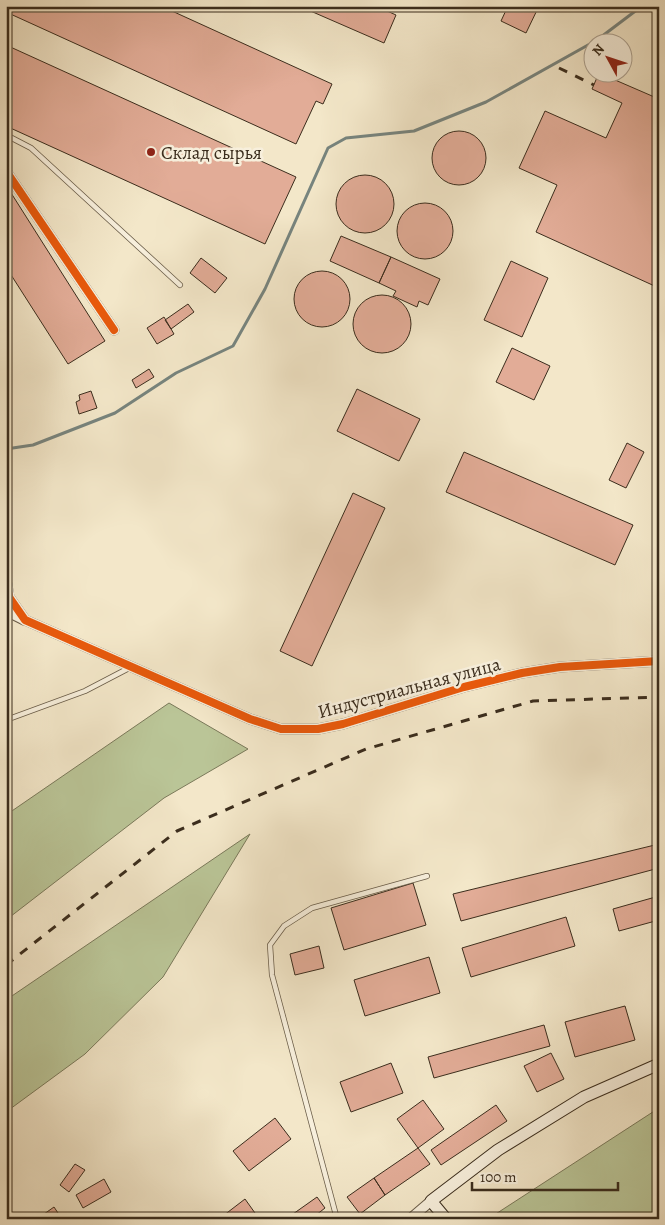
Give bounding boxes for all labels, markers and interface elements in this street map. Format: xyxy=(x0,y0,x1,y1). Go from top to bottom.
north arrow xyxy=(582,32,632,82)
text: N xyxy=(588,40,609,60)
place label: Склад сырья xyxy=(161,140,262,166)
marker: Склад сырья xyxy=(145,146,157,158)
street label: Индустриальная улица xyxy=(315,651,504,725)
scale bar xyxy=(472,1160,619,1192)
text: 100 m xyxy=(480,1167,517,1187)

